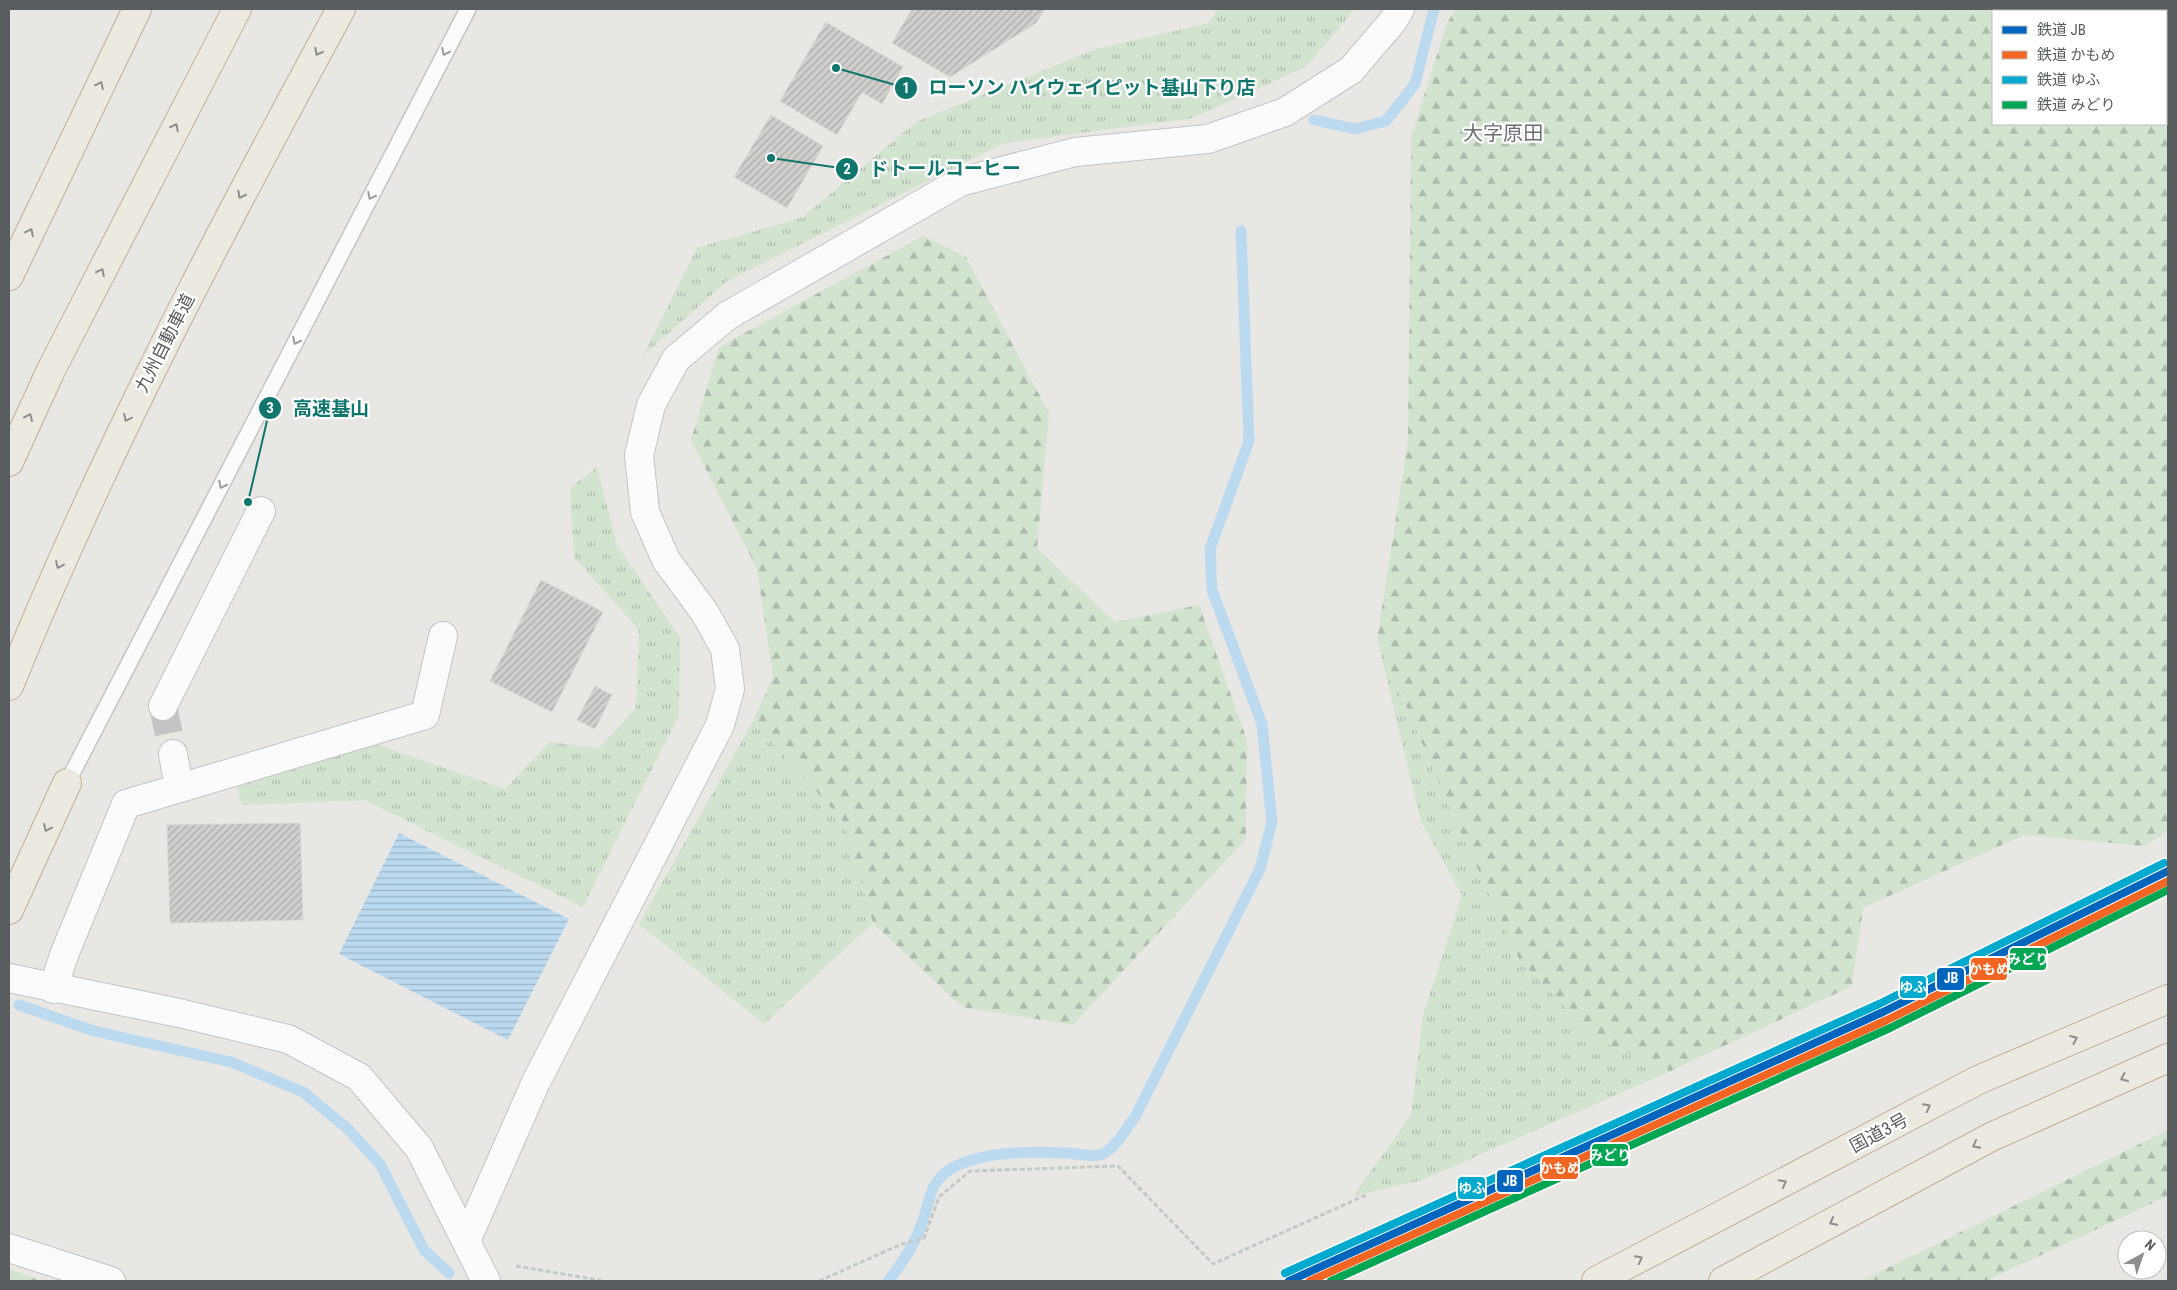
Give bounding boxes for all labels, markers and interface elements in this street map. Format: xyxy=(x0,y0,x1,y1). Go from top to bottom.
legend xyxy=(1992,10,2167,125)
text: 鉄道 JB xyxy=(2037,21,2086,39)
one-way arrow xyxy=(314,46,324,55)
text: 鉄道 かもめ xyxy=(2037,46,2115,64)
one-way arrow xyxy=(441,47,451,56)
callout: ローソン ハイウェイピット基山下り店 xyxy=(893,71,1266,105)
text: 鉄道 ゆふ xyxy=(2037,71,2100,89)
text: ローソン ハイウェイピット基山下り店 xyxy=(929,76,1256,99)
text: 1 xyxy=(902,79,910,97)
one-way arrow xyxy=(94,81,104,90)
text: 鉄道 みどり xyxy=(2037,96,2115,114)
district label: 大字原田 xyxy=(1463,121,1543,145)
one-way arrow xyxy=(169,123,179,132)
callout: ドトールコーヒー xyxy=(834,152,1031,186)
text: ドトールコーヒー xyxy=(869,157,1021,180)
text: 2 xyxy=(843,160,851,178)
one-way arrow xyxy=(237,190,247,199)
one-way arrow xyxy=(367,191,377,200)
one-way arrow xyxy=(24,228,34,237)
one-way arrow xyxy=(95,268,105,277)
street label: 九州自動車道 xyxy=(131,290,198,396)
one-way arrow xyxy=(292,336,302,345)
callout: 高速基山 xyxy=(258,391,379,425)
text: 高速基山 xyxy=(293,397,369,420)
text: 3 xyxy=(266,399,274,417)
one-way arrow xyxy=(123,412,133,421)
one-way arrow xyxy=(23,413,33,422)
one-way arrow xyxy=(218,480,228,489)
one-way arrow xyxy=(54,560,65,569)
one-way arrow xyxy=(43,823,53,832)
line badge: みどり xyxy=(2009,947,2047,971)
text: みどり xyxy=(2007,951,2049,967)
line badge: かもめ xyxy=(1970,957,2008,981)
text: かもめ xyxy=(1968,961,2010,977)
line badge: JB xyxy=(1936,967,1965,991)
text: JB xyxy=(1944,970,1959,986)
line badge: ゆふ xyxy=(1899,975,1927,999)
text: ゆふ xyxy=(1899,979,1927,995)
one-way arrow xyxy=(2069,1035,2078,1045)
one-way arrow xyxy=(2120,1071,2129,1082)
one-way arrow xyxy=(1922,1103,1931,1113)
street label: 国道3号 xyxy=(1846,1109,1911,1157)
one-way arrow xyxy=(1972,1139,1981,1149)
line badge: みどり xyxy=(1591,1143,1629,1167)
text: みどり xyxy=(1589,1147,1631,1163)
line badge: かもめ xyxy=(1541,1156,1579,1180)
text: かもめ xyxy=(1539,1160,1581,1176)
line badge: JB xyxy=(1496,1169,1524,1193)
text: JB xyxy=(1503,1173,1518,1189)
line badge: ゆふ xyxy=(1457,1176,1486,1200)
one-way arrow xyxy=(1778,1179,1787,1189)
text: ゆふ xyxy=(1458,1180,1486,1196)
one-way arrow xyxy=(1829,1216,1838,1226)
north arrow xyxy=(2117,1230,2167,1280)
text: N xyxy=(2142,1236,2159,1254)
one-way arrow xyxy=(1634,1255,1643,1265)

